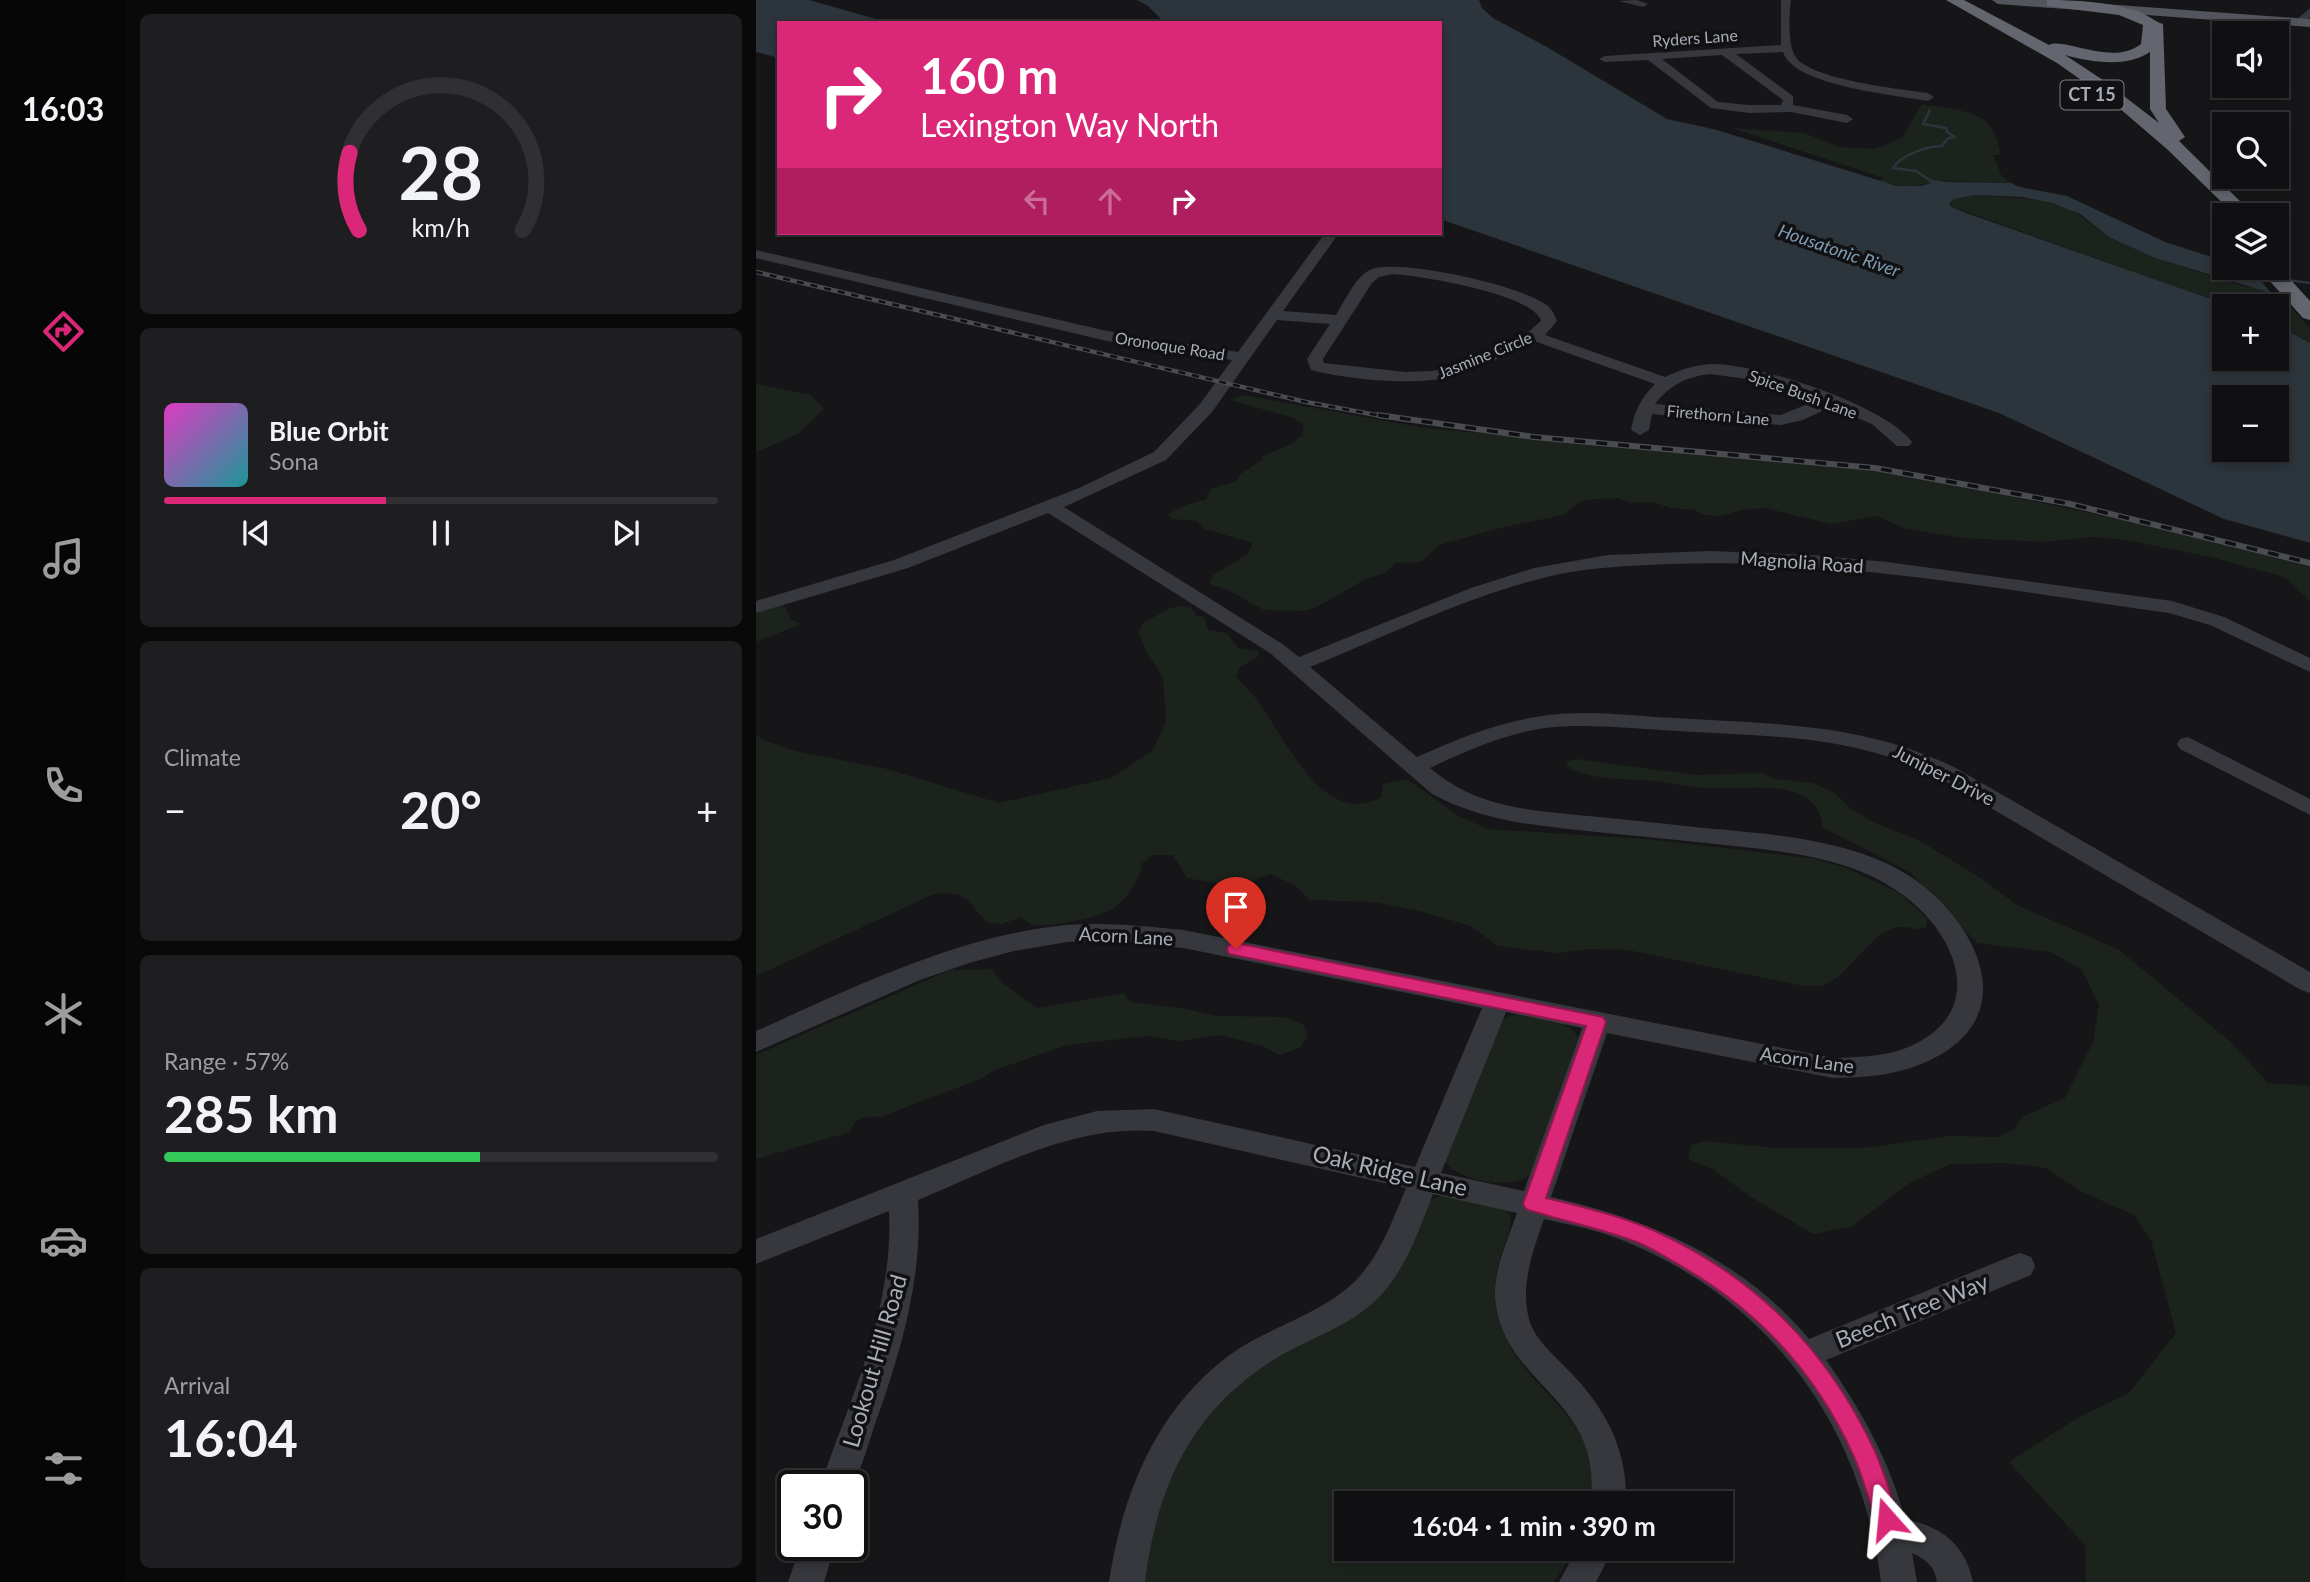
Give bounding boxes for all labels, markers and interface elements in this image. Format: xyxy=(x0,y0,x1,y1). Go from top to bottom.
map controls xyxy=(2212,21,2289,462)
button: sound xyxy=(2212,21,2289,98)
street label: Ryders Lane xyxy=(1652,25,1738,50)
text: 160 m xyxy=(920,46,1058,104)
icon: right xyxy=(805,49,896,140)
road number: CT 15 xyxy=(2060,80,2124,110)
text: 16:03 xyxy=(22,89,104,128)
text: Lexington Way North xyxy=(920,105,1219,144)
button: search xyxy=(2212,112,2289,189)
text: 28 xyxy=(399,128,483,216)
icon: left xyxy=(1018,182,1056,220)
icon: ahead xyxy=(1091,182,1129,220)
icon: right xyxy=(1164,182,1202,220)
button: layers xyxy=(2212,203,2289,280)
text: km/h xyxy=(412,212,470,242)
water label: Housatonic River xyxy=(1776,219,1904,281)
button: + xyxy=(2212,294,2289,371)
icon: directions xyxy=(39,307,88,356)
street label: Oronoque Road xyxy=(1114,327,1226,364)
street label: Jasmine Circle xyxy=(1435,327,1535,382)
street label: Spice Bush Lane xyxy=(1746,365,1860,422)
button: − xyxy=(2212,385,2289,462)
street label: Firethorn Lane xyxy=(1666,401,1770,428)
text: Blue Orbit xyxy=(269,415,389,447)
text: Sona xyxy=(269,447,319,475)
icon: previous xyxy=(237,514,275,552)
icon: pause xyxy=(422,514,460,552)
icon: next xyxy=(607,514,645,552)
icon: music xyxy=(39,534,88,583)
street label: Magnolia Road xyxy=(1740,546,1864,577)
street label: Juniper Drive xyxy=(1890,739,1999,810)
text: Climate xyxy=(164,743,241,771)
icon: phone xyxy=(39,761,88,810)
text: 20° xyxy=(400,778,482,840)
text: − xyxy=(164,787,186,833)
text: + xyxy=(696,787,718,833)
pin xyxy=(1206,877,1266,949)
icon: arrive xyxy=(1217,888,1255,926)
street label: Acorn Lane xyxy=(1078,922,1174,949)
icon: climate xyxy=(39,989,88,1038)
street label: Acorn Lane xyxy=(1759,1042,1855,1077)
text: Range · 57% xyxy=(164,1047,289,1075)
text: 285 km xyxy=(164,1082,338,1144)
street label: Oak Ridge Lane xyxy=(1310,1139,1470,1201)
icon: car xyxy=(39,1216,88,1265)
street label: Beech Tree Way xyxy=(1831,1267,1992,1353)
street label: Lookout Hill Road xyxy=(836,1271,912,1450)
text: Arrival xyxy=(164,1371,230,1399)
text: 16:04 xyxy=(164,1406,298,1468)
icon: filters xyxy=(39,1444,88,1493)
speed limit sign: 30 xyxy=(777,1470,868,1561)
position arrow xyxy=(1850,1482,1924,1556)
text: 16:04 · 1 min · 390 m xyxy=(1411,1510,1656,1542)

